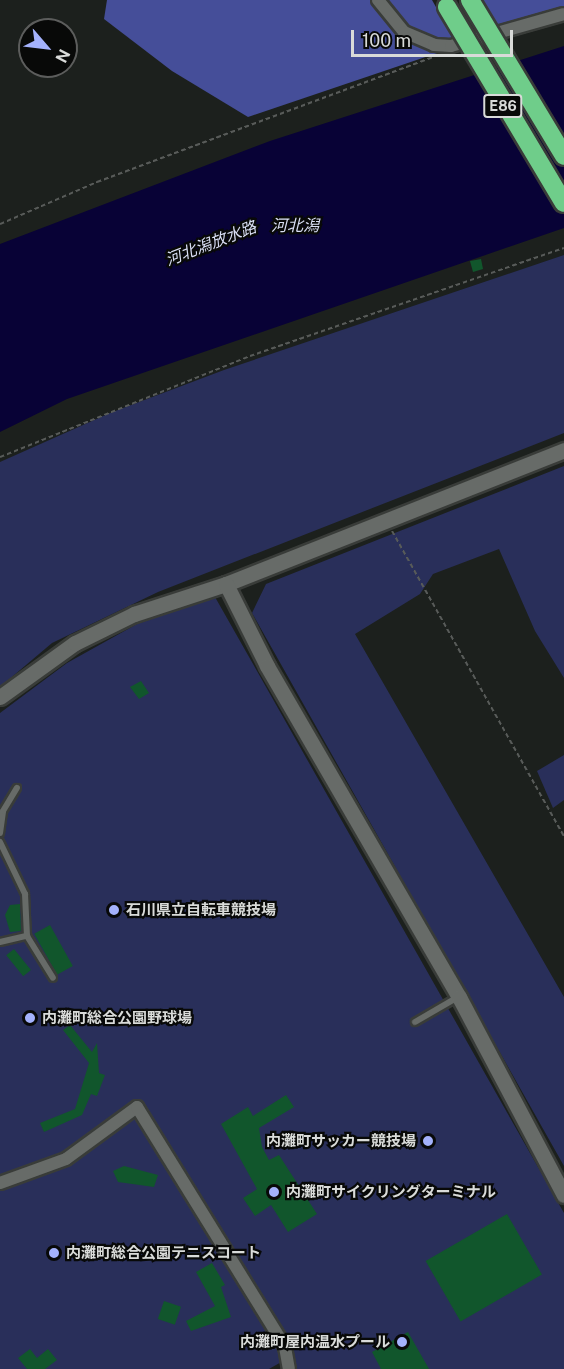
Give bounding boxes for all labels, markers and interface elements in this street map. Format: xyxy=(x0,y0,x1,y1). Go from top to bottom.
north arrow xyxy=(18,18,78,78)
scale bar xyxy=(354,18,516,56)
text: 100 m xyxy=(362,30,411,51)
text: N xyxy=(51,46,74,66)
road number: E86 xyxy=(482,95,524,117)
water label: 河北潟 xyxy=(271,216,319,236)
water label: 河北潟放水路 xyxy=(163,218,259,270)
place label: 石川県立自転車競技場 xyxy=(126,901,276,919)
marker: 石川県立自転車競技場 xyxy=(107,903,121,917)
place label: 内灘町総合公園野球場 xyxy=(42,1009,192,1027)
marker: 内灘町総合公園野球場 xyxy=(23,1011,37,1025)
place label: 内灘町サッカー競技場 xyxy=(266,1132,416,1150)
marker: 内灘町サッカー競技場 xyxy=(421,1134,435,1148)
place label: 内灘町サイクリングターミナル xyxy=(286,1183,496,1201)
marker: 内灘町サイクリングターミナル xyxy=(267,1185,281,1199)
place label: 内灘町総合公園テニスコート xyxy=(66,1244,261,1262)
marker: 内灘町総合公園テニスコート xyxy=(47,1246,61,1260)
place label: 内灘町屋内温水プール xyxy=(240,1333,390,1351)
marker: 内灘町屋内温水プール xyxy=(395,1335,409,1349)

